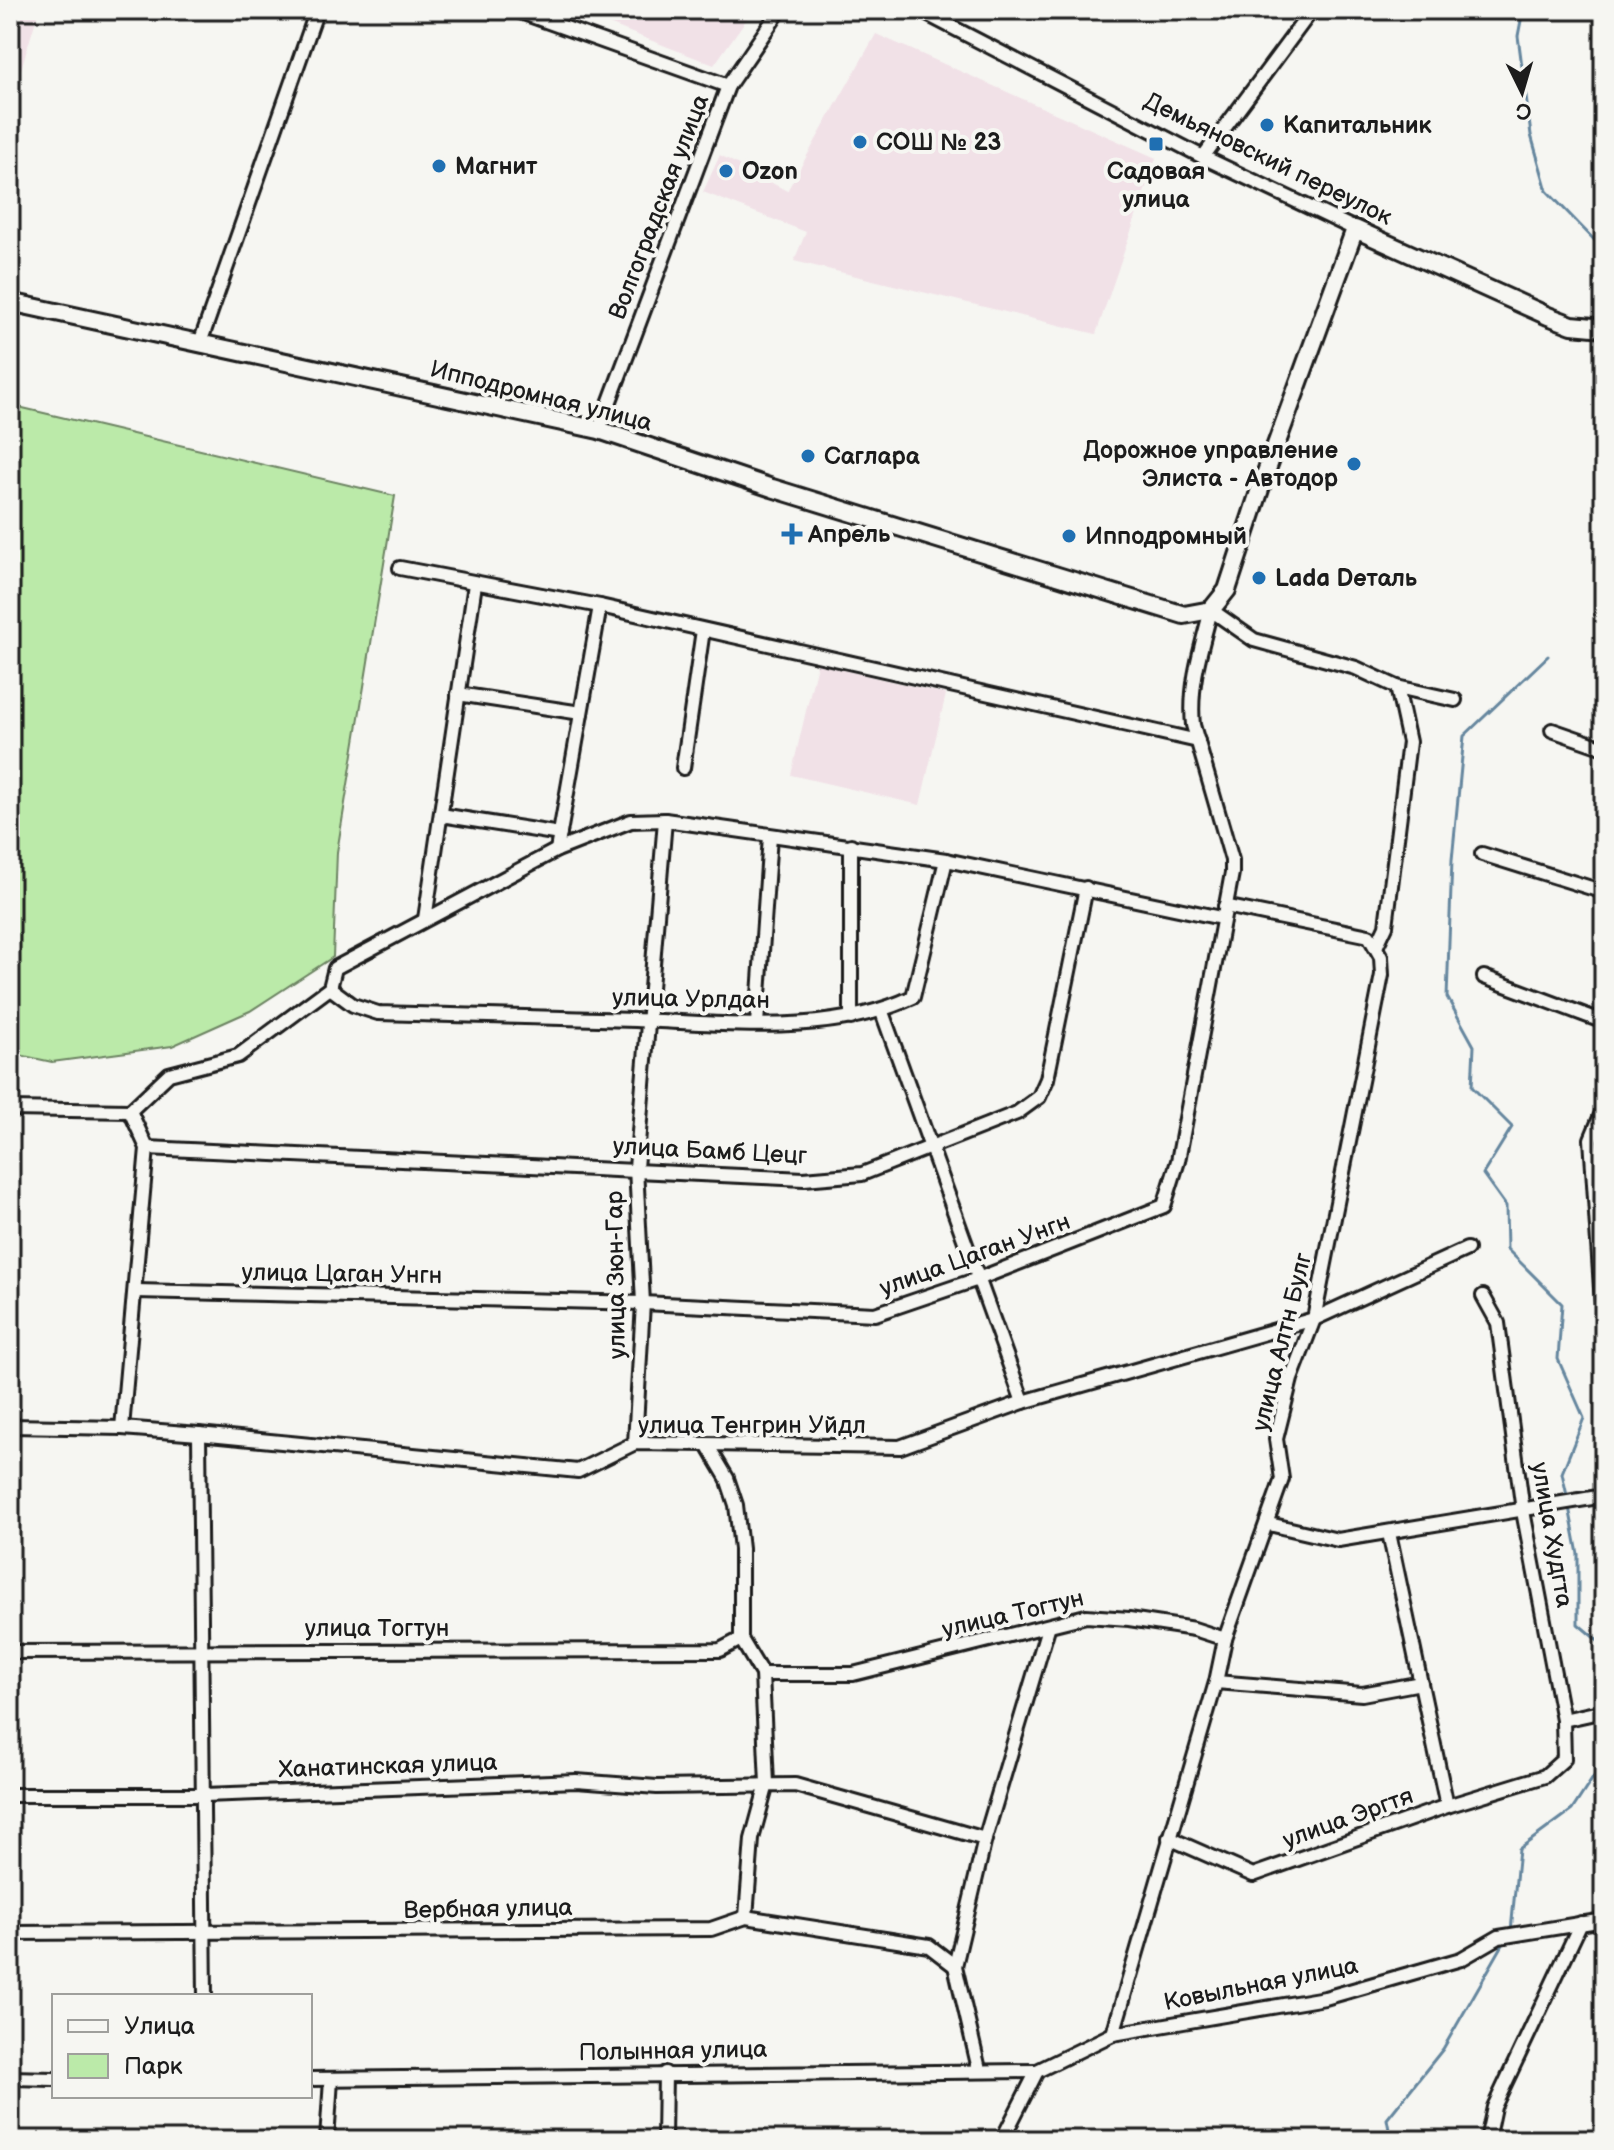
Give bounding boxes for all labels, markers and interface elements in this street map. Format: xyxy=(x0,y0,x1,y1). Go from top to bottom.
north arrow xyxy=(1482,52,1562,132)
street label: Демьяновский переулок xyxy=(1139,86,1397,232)
street label: Волгоградская улица xyxy=(603,90,715,324)
text: С xyxy=(1515,96,1532,125)
place label: Капитальник xyxy=(1283,111,1433,140)
marker: Капитальник xyxy=(1258,116,1276,134)
place label: СОШ № 23 xyxy=(876,128,1001,157)
marker: СОШ № 23 xyxy=(851,133,869,151)
marker: Садовая улица xyxy=(1147,135,1165,153)
place label: Магнит xyxy=(455,152,538,181)
marker: Магнит xyxy=(430,157,448,175)
place label: Ozon xyxy=(742,157,798,186)
place label: Садовая улица xyxy=(1107,157,1205,214)
marker: Ozon xyxy=(717,162,735,180)
street label: Ипподромная улица xyxy=(427,354,655,438)
place label: Дорожное управление Элиста - Автодор xyxy=(1083,436,1338,493)
place label: Саглара xyxy=(824,442,921,471)
marker: Саглара xyxy=(799,447,817,465)
marker: Дорожное управление Элиста - Автодор xyxy=(1345,455,1363,473)
place label: Апрель xyxy=(807,520,891,549)
place label: Ипподромный xyxy=(1085,522,1247,551)
marker: Апрель xyxy=(783,525,801,543)
marker: Ипподромный xyxy=(1060,527,1078,545)
place label: Lada Dеталь xyxy=(1275,564,1418,593)
marker: Lada Dеталь xyxy=(1250,569,1268,587)
street label: улица Урлдан xyxy=(612,983,770,1015)
street label: улица Бамб Цецг xyxy=(612,1131,808,1171)
street label: улица Зюн-Гар xyxy=(600,1190,632,1359)
street label: улица Цаган Унгн xyxy=(876,1207,1074,1303)
street label: улица Алтн Булг xyxy=(1246,1250,1318,1434)
street label: улица Цаган Унгн xyxy=(241,1258,443,1290)
street label: улица Тенгрин Уйдл xyxy=(638,1411,866,1440)
street label: улица Худгта xyxy=(1525,1460,1579,1610)
street label: улица Тогтун xyxy=(939,1584,1087,1644)
street label: улица Тогтун xyxy=(305,1614,449,1643)
street label: Ханатинская улица xyxy=(278,1748,498,1784)
street label: улица Эргтя xyxy=(1279,1781,1417,1855)
street label: Вербная улица xyxy=(403,1893,573,1925)
street label: Ковыльная улица xyxy=(1161,1951,1361,2017)
legend xyxy=(52,1994,312,2098)
text: Улица xyxy=(124,2012,195,2041)
street label: Полынная улица xyxy=(578,2035,768,2067)
text: Парк xyxy=(124,2052,183,2081)

